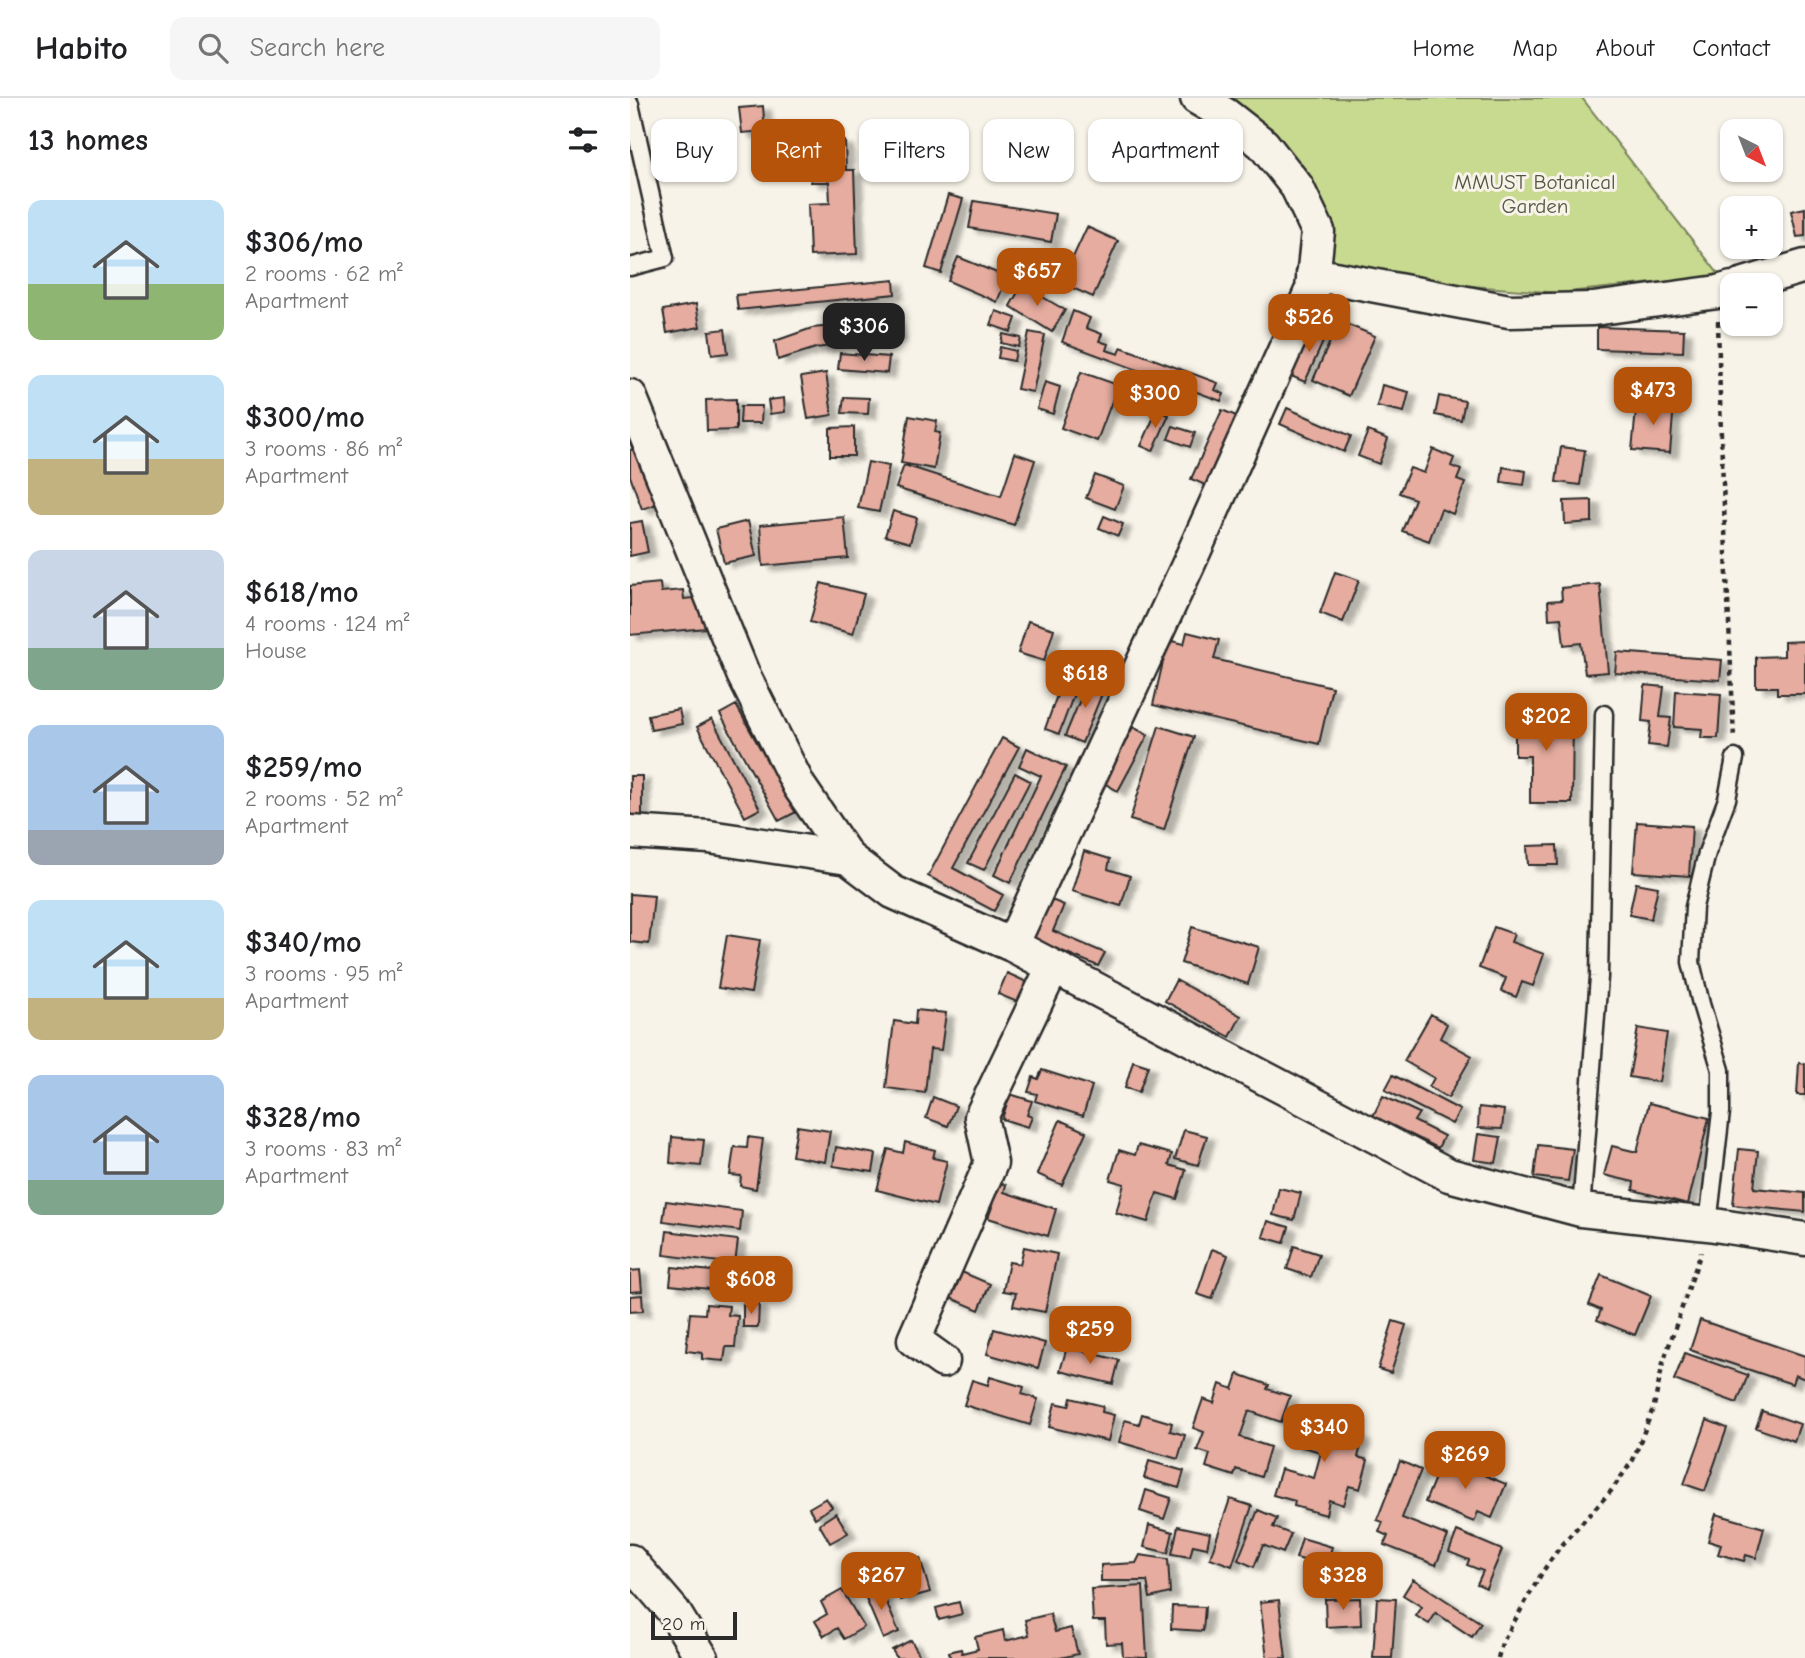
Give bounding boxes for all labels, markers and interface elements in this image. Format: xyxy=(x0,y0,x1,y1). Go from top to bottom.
search box xyxy=(170,17,660,80)
text: Habito xyxy=(35,29,128,67)
icon: search xyxy=(194,29,232,67)
text: Search here xyxy=(250,33,385,63)
text: Home xyxy=(1413,34,1474,62)
text: Map xyxy=(1512,34,1558,62)
text: About xyxy=(1596,34,1654,62)
text: Contact xyxy=(1692,34,1770,62)
chip: Buy xyxy=(651,119,737,182)
chip: Rent xyxy=(751,119,845,182)
chip: Filters xyxy=(859,119,969,182)
chip: New xyxy=(983,119,1074,182)
chip: Apartment xyxy=(1088,119,1243,182)
north arrow xyxy=(1720,119,1783,182)
map controls xyxy=(1720,119,1783,336)
icon: filters xyxy=(564,121,602,159)
text: 13 homes xyxy=(28,123,148,158)
park label: MMUST Botanical Garden xyxy=(1454,170,1616,218)
button: + xyxy=(1720,196,1783,259)
text: $306/mo xyxy=(245,225,363,260)
icon: home xyxy=(84,228,168,312)
pin: $657 xyxy=(996,248,1078,308)
text: $657 xyxy=(1013,257,1061,284)
text: 2 rooms · 62 m² xyxy=(245,260,403,287)
button: − xyxy=(1720,273,1783,336)
text: Apartment xyxy=(245,287,348,314)
pin: $526 xyxy=(1268,294,1350,354)
pin: $306 xyxy=(823,303,905,363)
text: $526 xyxy=(1284,303,1334,330)
text: $306 xyxy=(839,312,889,339)
pin: $473 xyxy=(1612,368,1694,427)
pin: $300 xyxy=(1114,370,1196,430)
text: $473 xyxy=(1630,376,1676,403)
text: $300 xyxy=(1129,379,1181,406)
text: $300/mo xyxy=(245,400,365,435)
icon: home xyxy=(84,403,168,487)
text: 3 rooms · 86 m² xyxy=(245,435,402,462)
text: Apartment xyxy=(245,462,348,489)
text: $618/mo xyxy=(245,575,358,610)
icon: home xyxy=(84,578,168,662)
text: 4 rooms · 124 m² xyxy=(245,610,409,637)
text: House xyxy=(245,637,307,664)
pin: $618 xyxy=(1044,650,1126,710)
text: $618 xyxy=(1062,659,1108,686)
pin: $202 xyxy=(1505,694,1587,753)
text: $202 xyxy=(1521,702,1571,729)
text: $259/mo xyxy=(245,750,362,785)
icon: home xyxy=(84,753,168,837)
text: 2 rooms · 52 m² xyxy=(245,785,403,812)
text: Apartment xyxy=(245,812,348,839)
text: $340/mo xyxy=(245,925,362,960)
icon: home xyxy=(84,928,168,1012)
text: 3 rooms · 95 m² xyxy=(245,960,403,987)
text: Apartment xyxy=(245,987,348,1014)
text: $328/mo xyxy=(245,1100,361,1135)
icon: home xyxy=(84,1103,168,1187)
text: 3 rooms · 83 m² xyxy=(245,1135,401,1162)
text: Apartment xyxy=(245,1162,348,1189)
pin: $608 xyxy=(710,1256,792,1316)
text: $608 xyxy=(726,1265,776,1292)
pin: $259 xyxy=(1049,1306,1131,1366)
text: $259 xyxy=(1065,1315,1115,1342)
pin: $340 xyxy=(1283,1404,1365,1464)
text: $340 xyxy=(1299,1413,1349,1440)
pin: $269 xyxy=(1424,1432,1506,1491)
text: $269 xyxy=(1440,1440,1490,1467)
pin: $267 xyxy=(840,1552,922,1612)
pin: $328 xyxy=(1302,1552,1384,1612)
text: $267 xyxy=(857,1561,905,1588)
text: $328 xyxy=(1319,1561,1367,1588)
scale bar xyxy=(651,1609,737,1641)
text: 20 m xyxy=(662,1613,706,1635)

